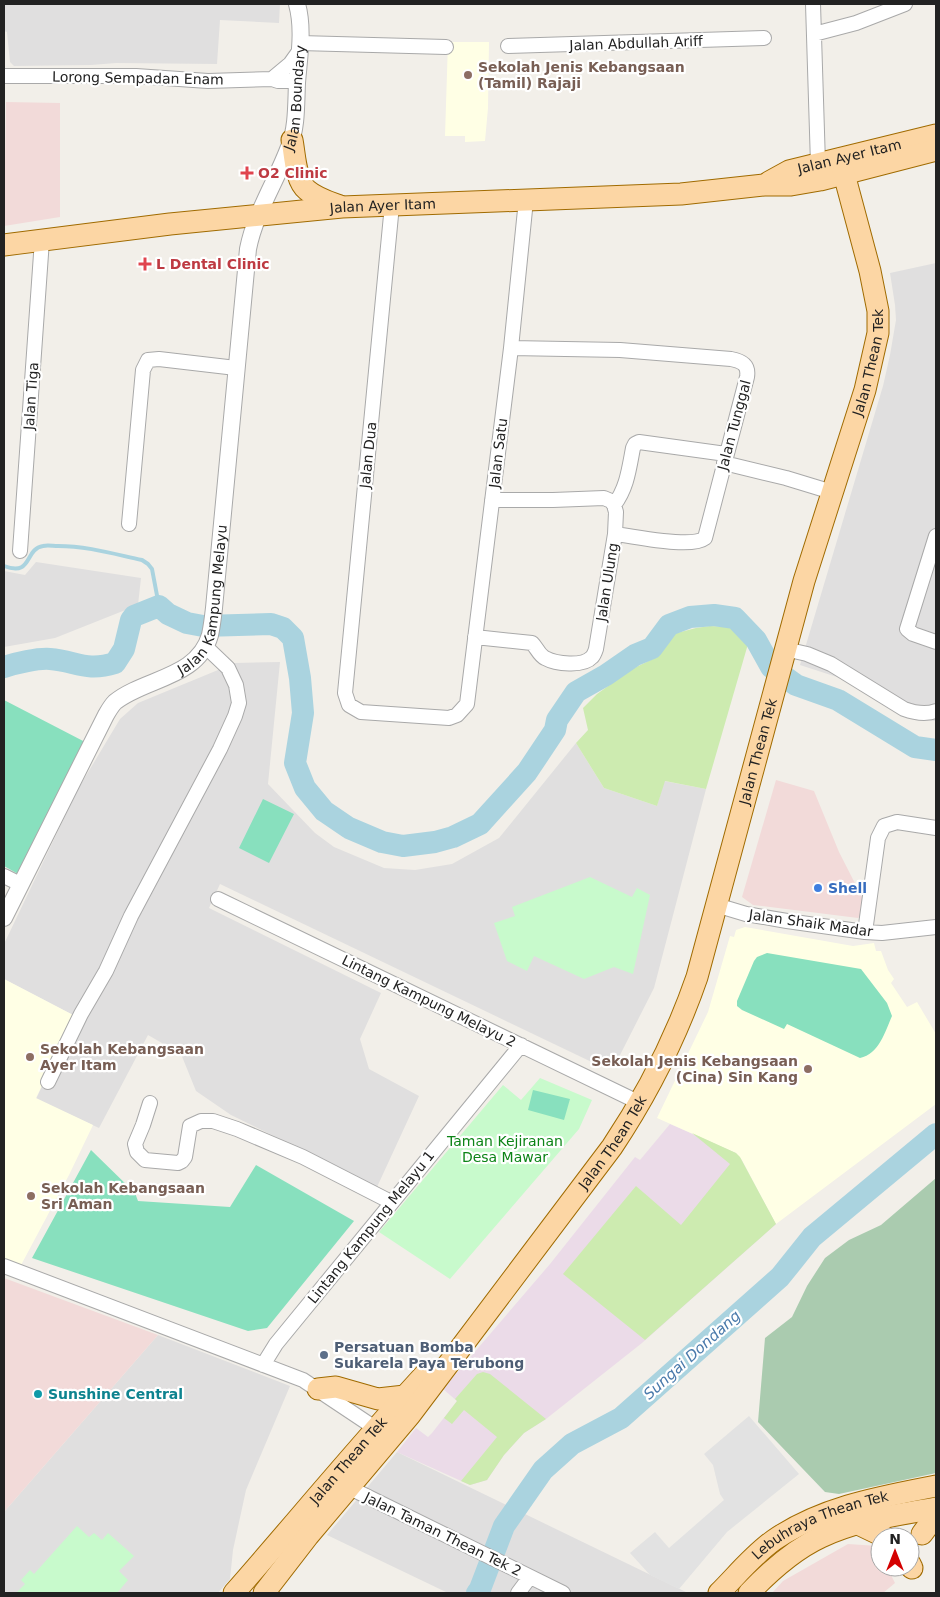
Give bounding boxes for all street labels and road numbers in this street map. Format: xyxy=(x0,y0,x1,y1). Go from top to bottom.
street label: Jalan Abdullah Ariff xyxy=(568,33,703,53)
street label: Jalan Boundary xyxy=(280,45,308,154)
street label: Lorong Sempadan Enam xyxy=(52,69,224,87)
street label: Jalan Ayer Itam xyxy=(795,136,903,177)
street label: Jalan Ayer Itam xyxy=(328,195,436,216)
street label: Jalan Thean Tek xyxy=(849,308,886,419)
street label: Jalan Tiga xyxy=(21,362,41,431)
street label: Jalan Tunggal xyxy=(714,378,754,473)
street label: Jalan Satu xyxy=(486,417,510,490)
street label: Jalan Dua xyxy=(356,421,379,490)
street label: Jalan Kampung Melayu xyxy=(174,524,230,678)
street label: Jalan Ulung xyxy=(593,542,621,623)
street label: Jalan Thean Tek xyxy=(736,696,780,807)
street label: Jalan Shaik Madar xyxy=(747,906,874,940)
street label: Lintang Kampung Melayu 2 xyxy=(339,952,519,1050)
street label: Jalan Thean Tek xyxy=(575,1092,650,1193)
street label: Lintang Kampung Melayu 1 xyxy=(304,1147,438,1307)
street label: Jalan Thean Tek xyxy=(306,1413,391,1508)
street label: Jalan Taman Thean Tek 2 xyxy=(361,1488,524,1579)
street label: Lebuhraya Thean Tek xyxy=(748,1488,891,1563)

